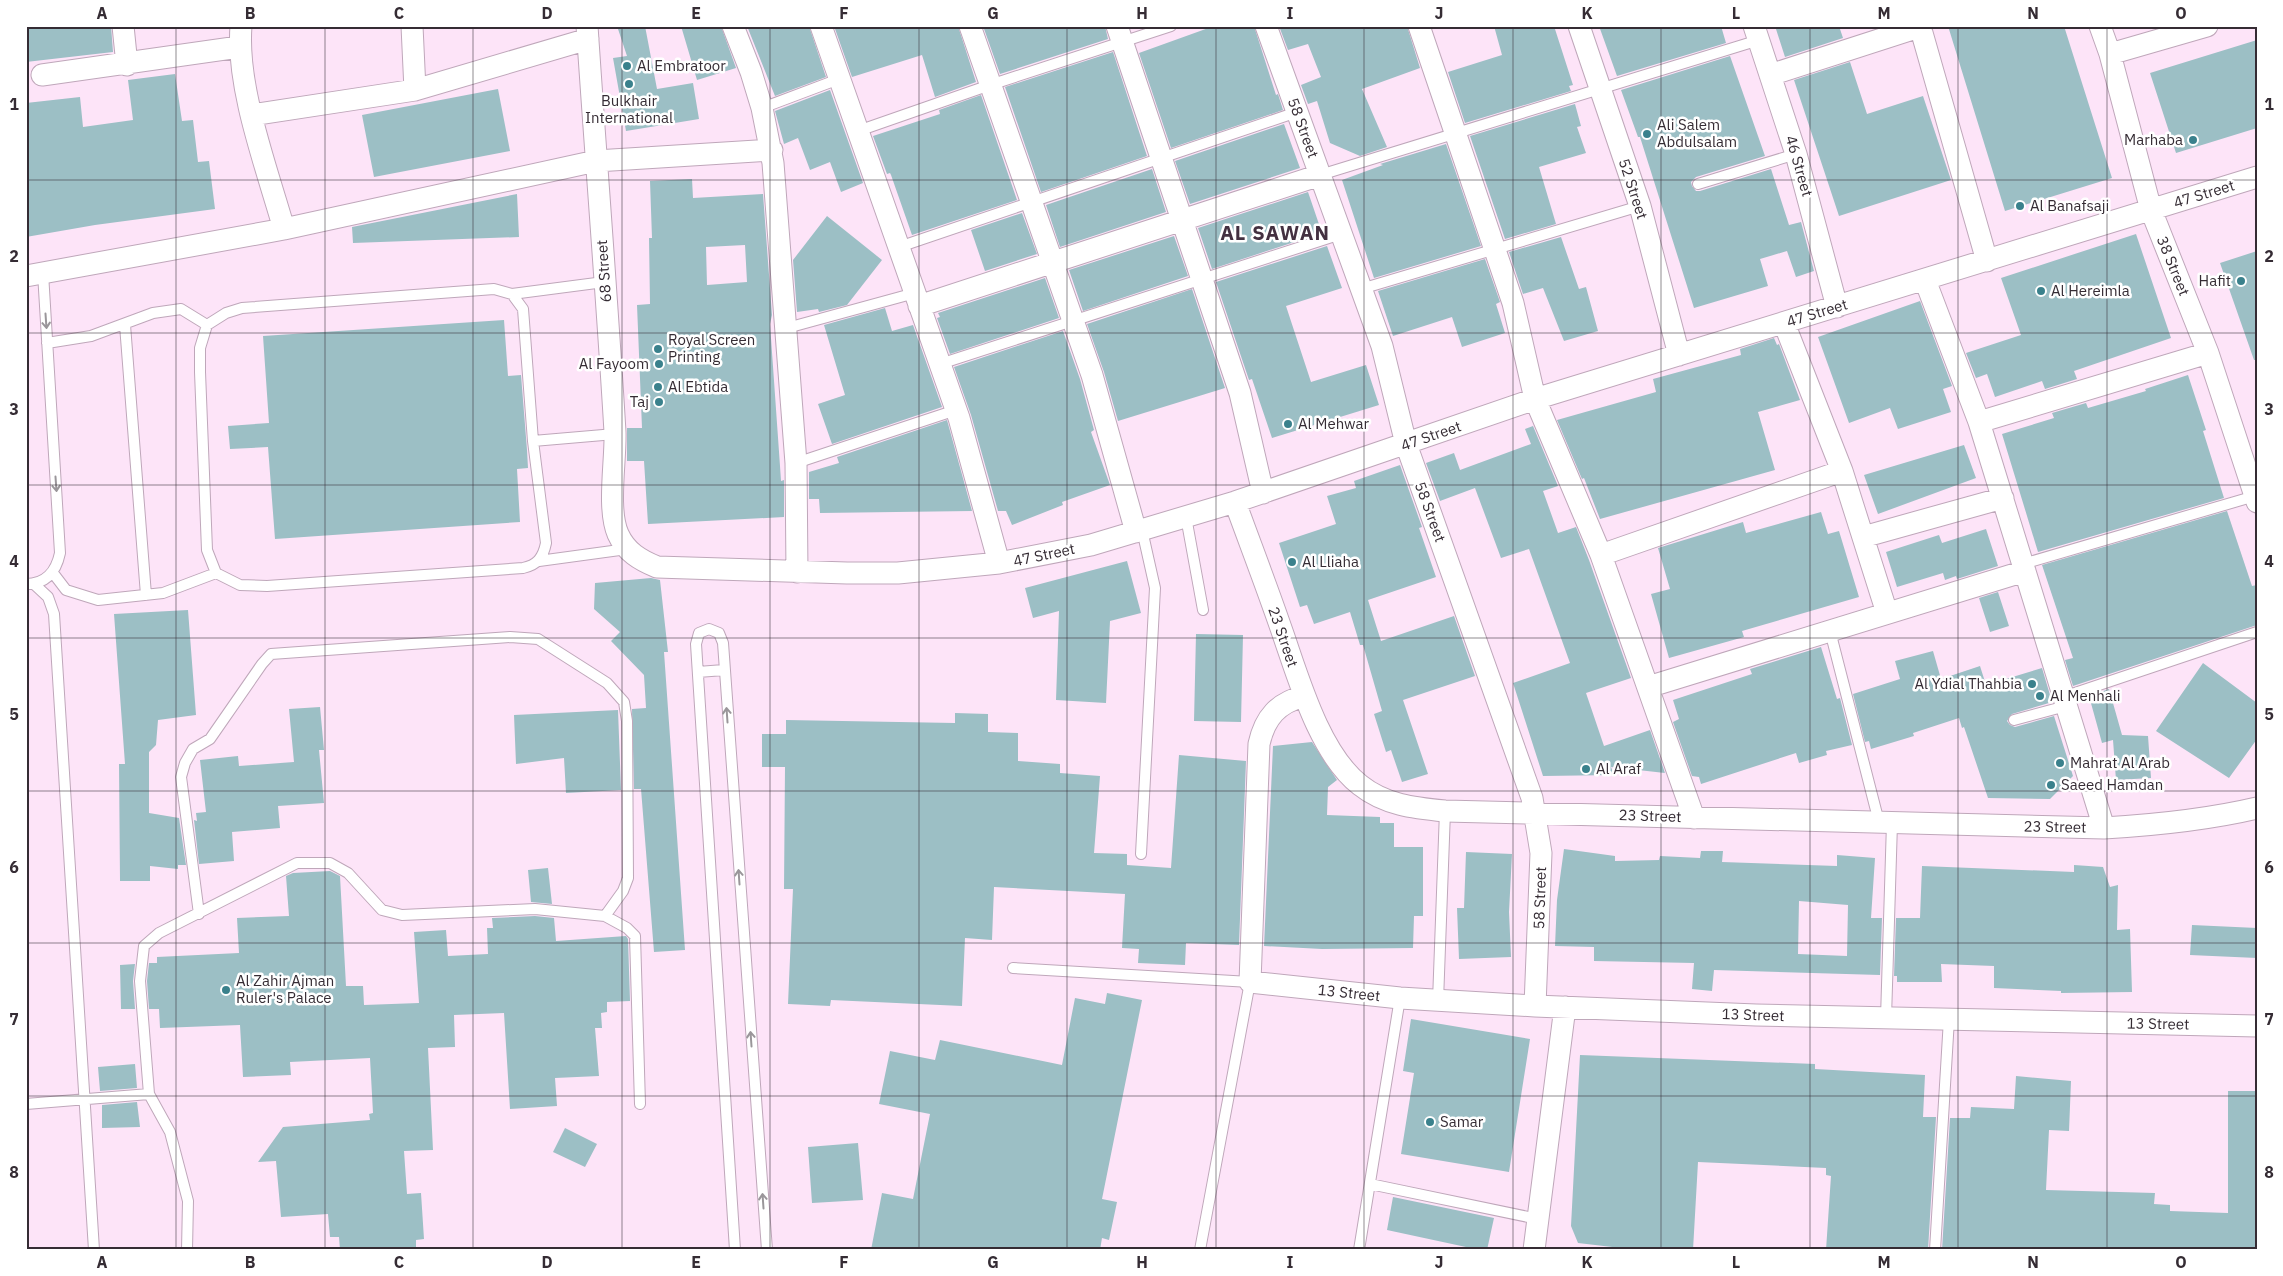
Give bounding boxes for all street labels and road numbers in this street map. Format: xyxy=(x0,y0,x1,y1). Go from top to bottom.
street label: 58 Street xyxy=(1284,95,1323,161)
street label: 46 Street xyxy=(1782,133,1817,199)
street label: 52 Street xyxy=(1615,156,1652,222)
street label: 47 Street xyxy=(2171,175,2237,212)
street label: 38 Street xyxy=(2153,233,2194,298)
street label: 68 Street xyxy=(592,239,615,303)
street label: 47 Street xyxy=(1784,294,1850,331)
street label: 47 Street xyxy=(1398,416,1464,455)
street label: 58 Street xyxy=(1411,479,1450,545)
street label: 47 Street xyxy=(1011,539,1077,570)
street label: 23 Street xyxy=(1264,604,1303,670)
street label: 23 Street xyxy=(1618,805,1682,826)
street label: 23 Street xyxy=(2024,816,2087,837)
street label: 58 Street xyxy=(1529,866,1550,930)
street label: 13 Street xyxy=(1317,980,1381,1005)
street label: 13 Street xyxy=(1721,1004,1785,1025)
street label: 13 Street xyxy=(2127,1013,2190,1034)

